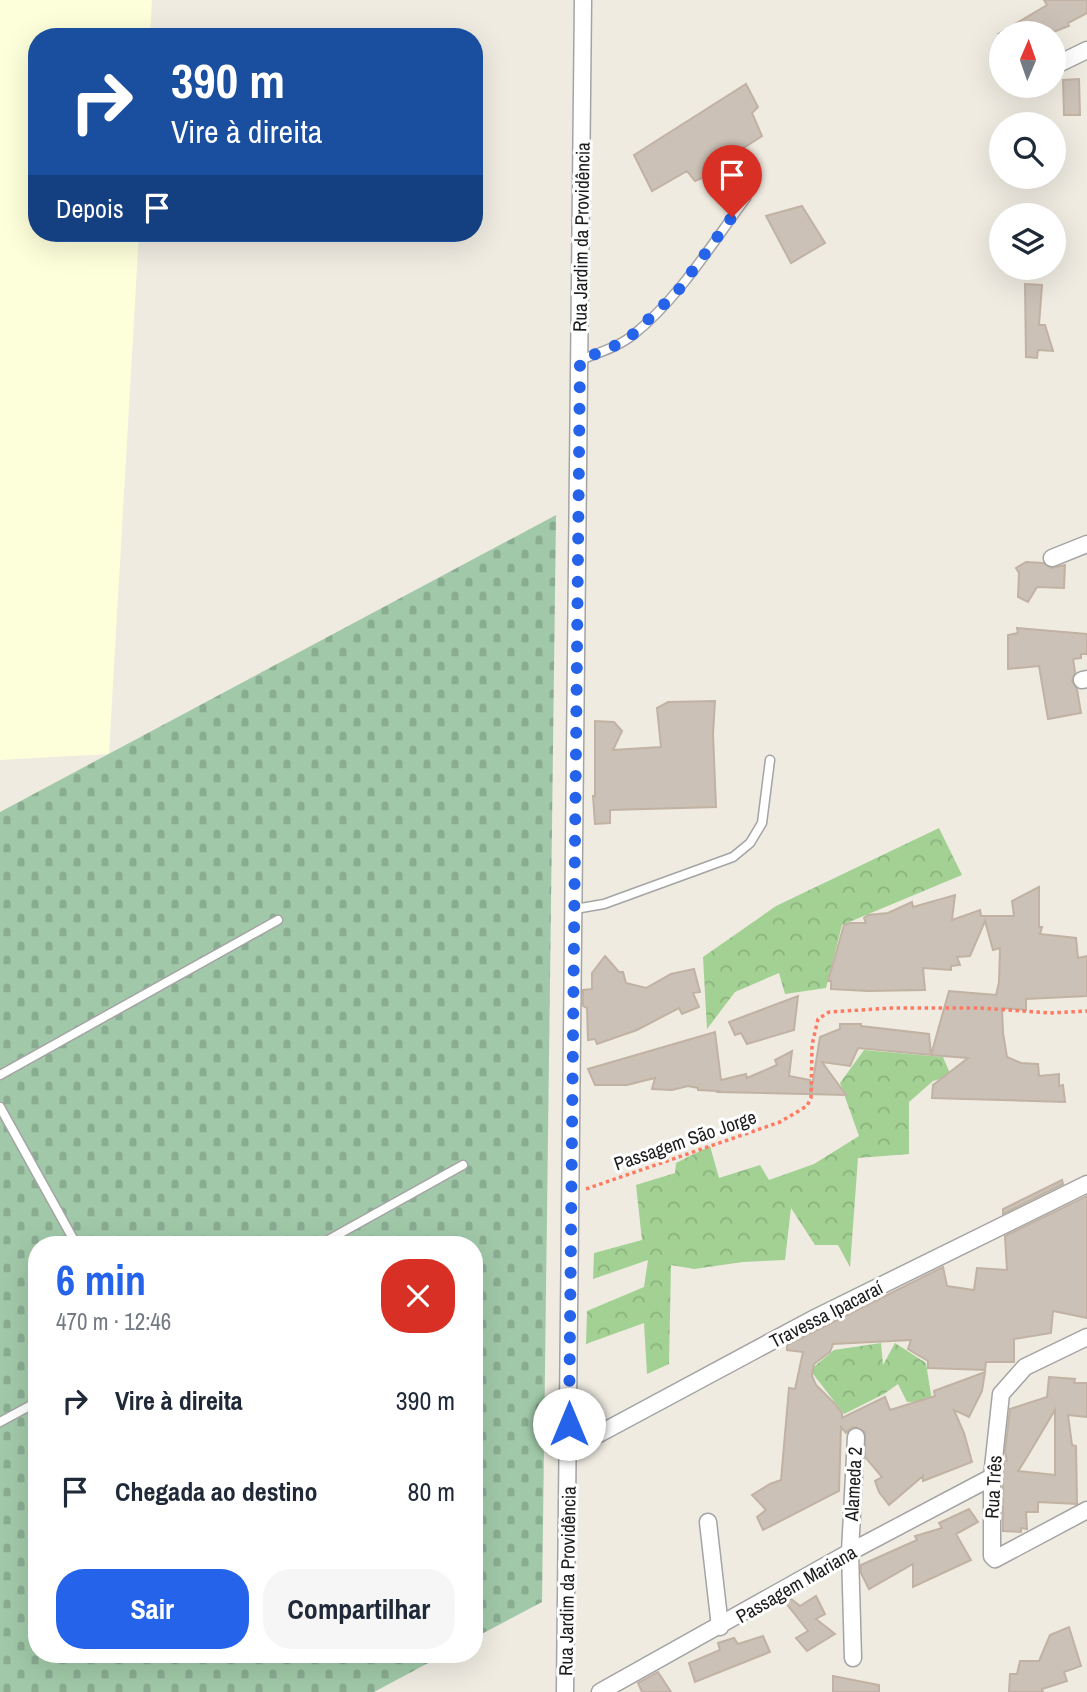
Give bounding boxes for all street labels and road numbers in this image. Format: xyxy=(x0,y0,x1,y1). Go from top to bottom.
street label: Rua Jardim da Providência xyxy=(566,142,596,332)
street label: Passagem São Jorge xyxy=(610,1103,760,1177)
street label: Travessa Ipacaraí xyxy=(765,1274,888,1354)
street label: Alameda 2 xyxy=(838,1446,868,1523)
street label: Rua Três xyxy=(978,1455,1008,1519)
street label: Rua Jardim da Providência xyxy=(552,1486,582,1676)
street label: Passagem Mariana xyxy=(731,1539,861,1629)

